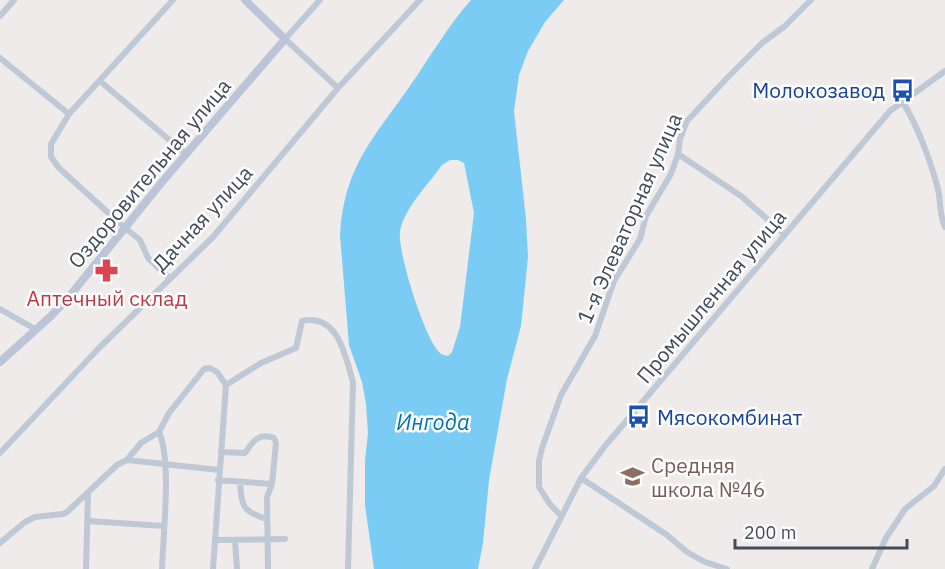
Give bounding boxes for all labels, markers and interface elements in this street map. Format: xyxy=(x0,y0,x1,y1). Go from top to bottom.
street label: Оздоровительная улица xyxy=(61,72,237,274)
place label: Молокозавод xyxy=(752,76,885,104)
bus stop icon: Молокозавод xyxy=(890,77,916,103)
street label: 1-я Элеваторная улица xyxy=(570,108,688,328)
street label: Дачная улица xyxy=(146,159,258,277)
street label: Промышленная улица xyxy=(630,203,792,389)
pharmacy icon: Аптечный склад xyxy=(94,257,120,283)
place label: Аптечный склад xyxy=(26,284,188,312)
place label: Мясокомбинат xyxy=(657,403,802,431)
bus stop icon: Мясокомбинат xyxy=(626,404,652,430)
water label: Ингода xyxy=(396,407,470,436)
place label: Средняя школа №46 xyxy=(651,451,765,503)
school or university icon: Средняя школа №46 xyxy=(620,464,646,490)
scale bar xyxy=(735,512,908,550)
text: 200 m xyxy=(744,521,796,544)

